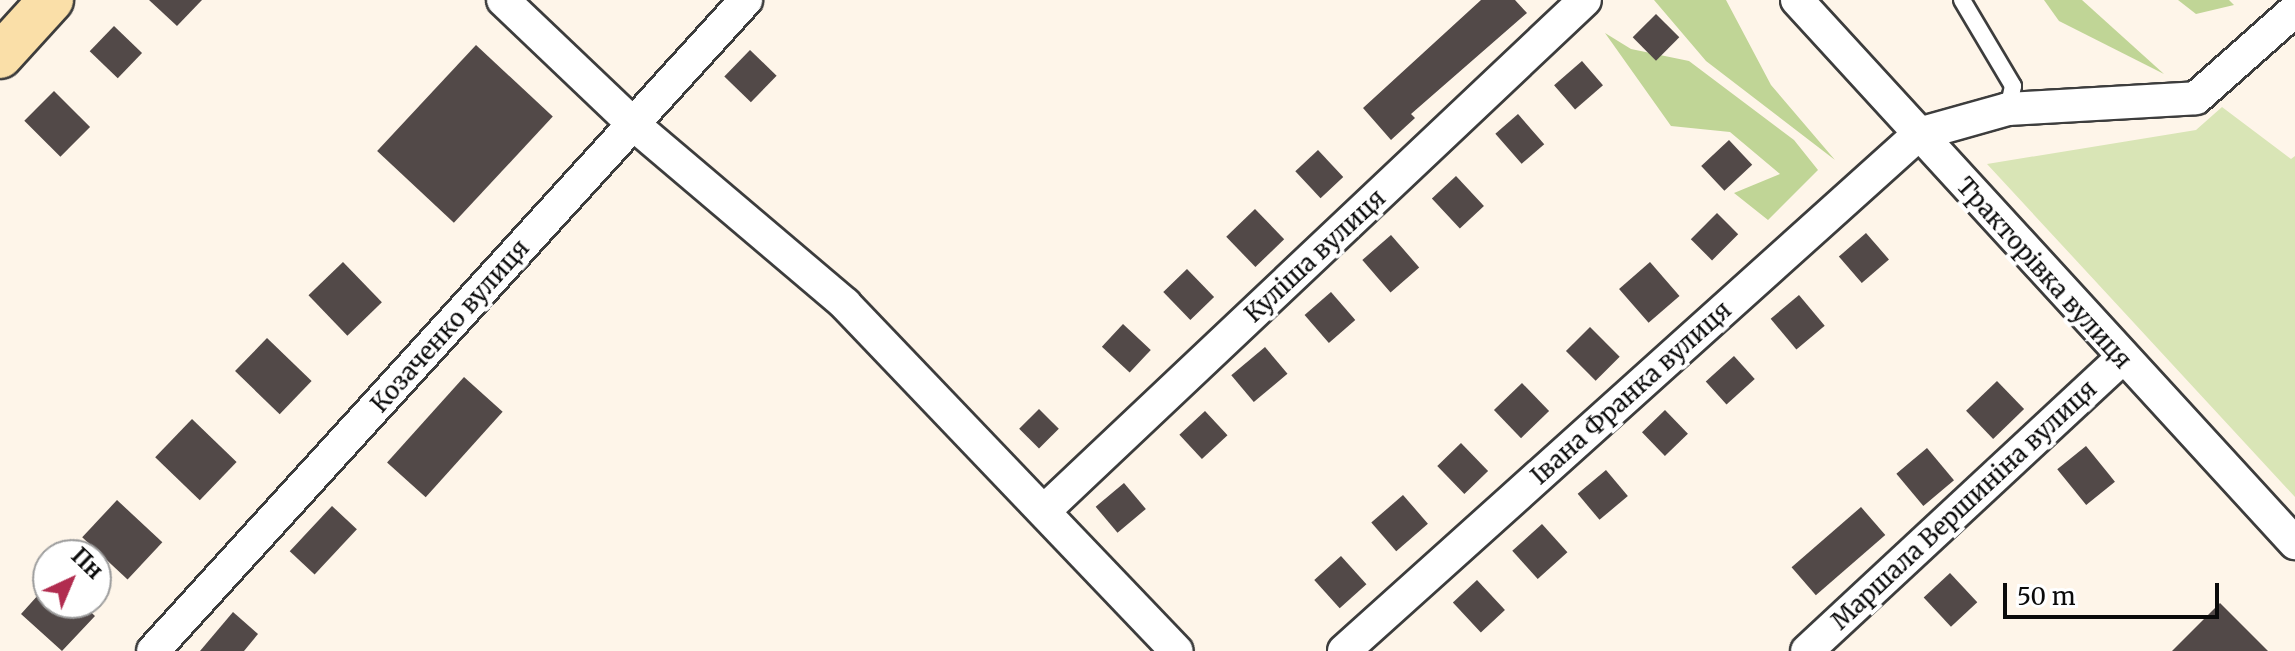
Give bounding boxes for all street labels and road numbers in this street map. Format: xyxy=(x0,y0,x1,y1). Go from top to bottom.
street label: Тракторівка вулиця xyxy=(1951,172,2137,374)
street label: Куліша вулиця xyxy=(1239,184,1391,328)
street label: Козаченко вулиця xyxy=(365,234,535,418)
street label: Івана Франка вулиця xyxy=(1525,296,1737,490)
street label: Маршала Вершиніна вулиця xyxy=(1826,375,2102,635)

